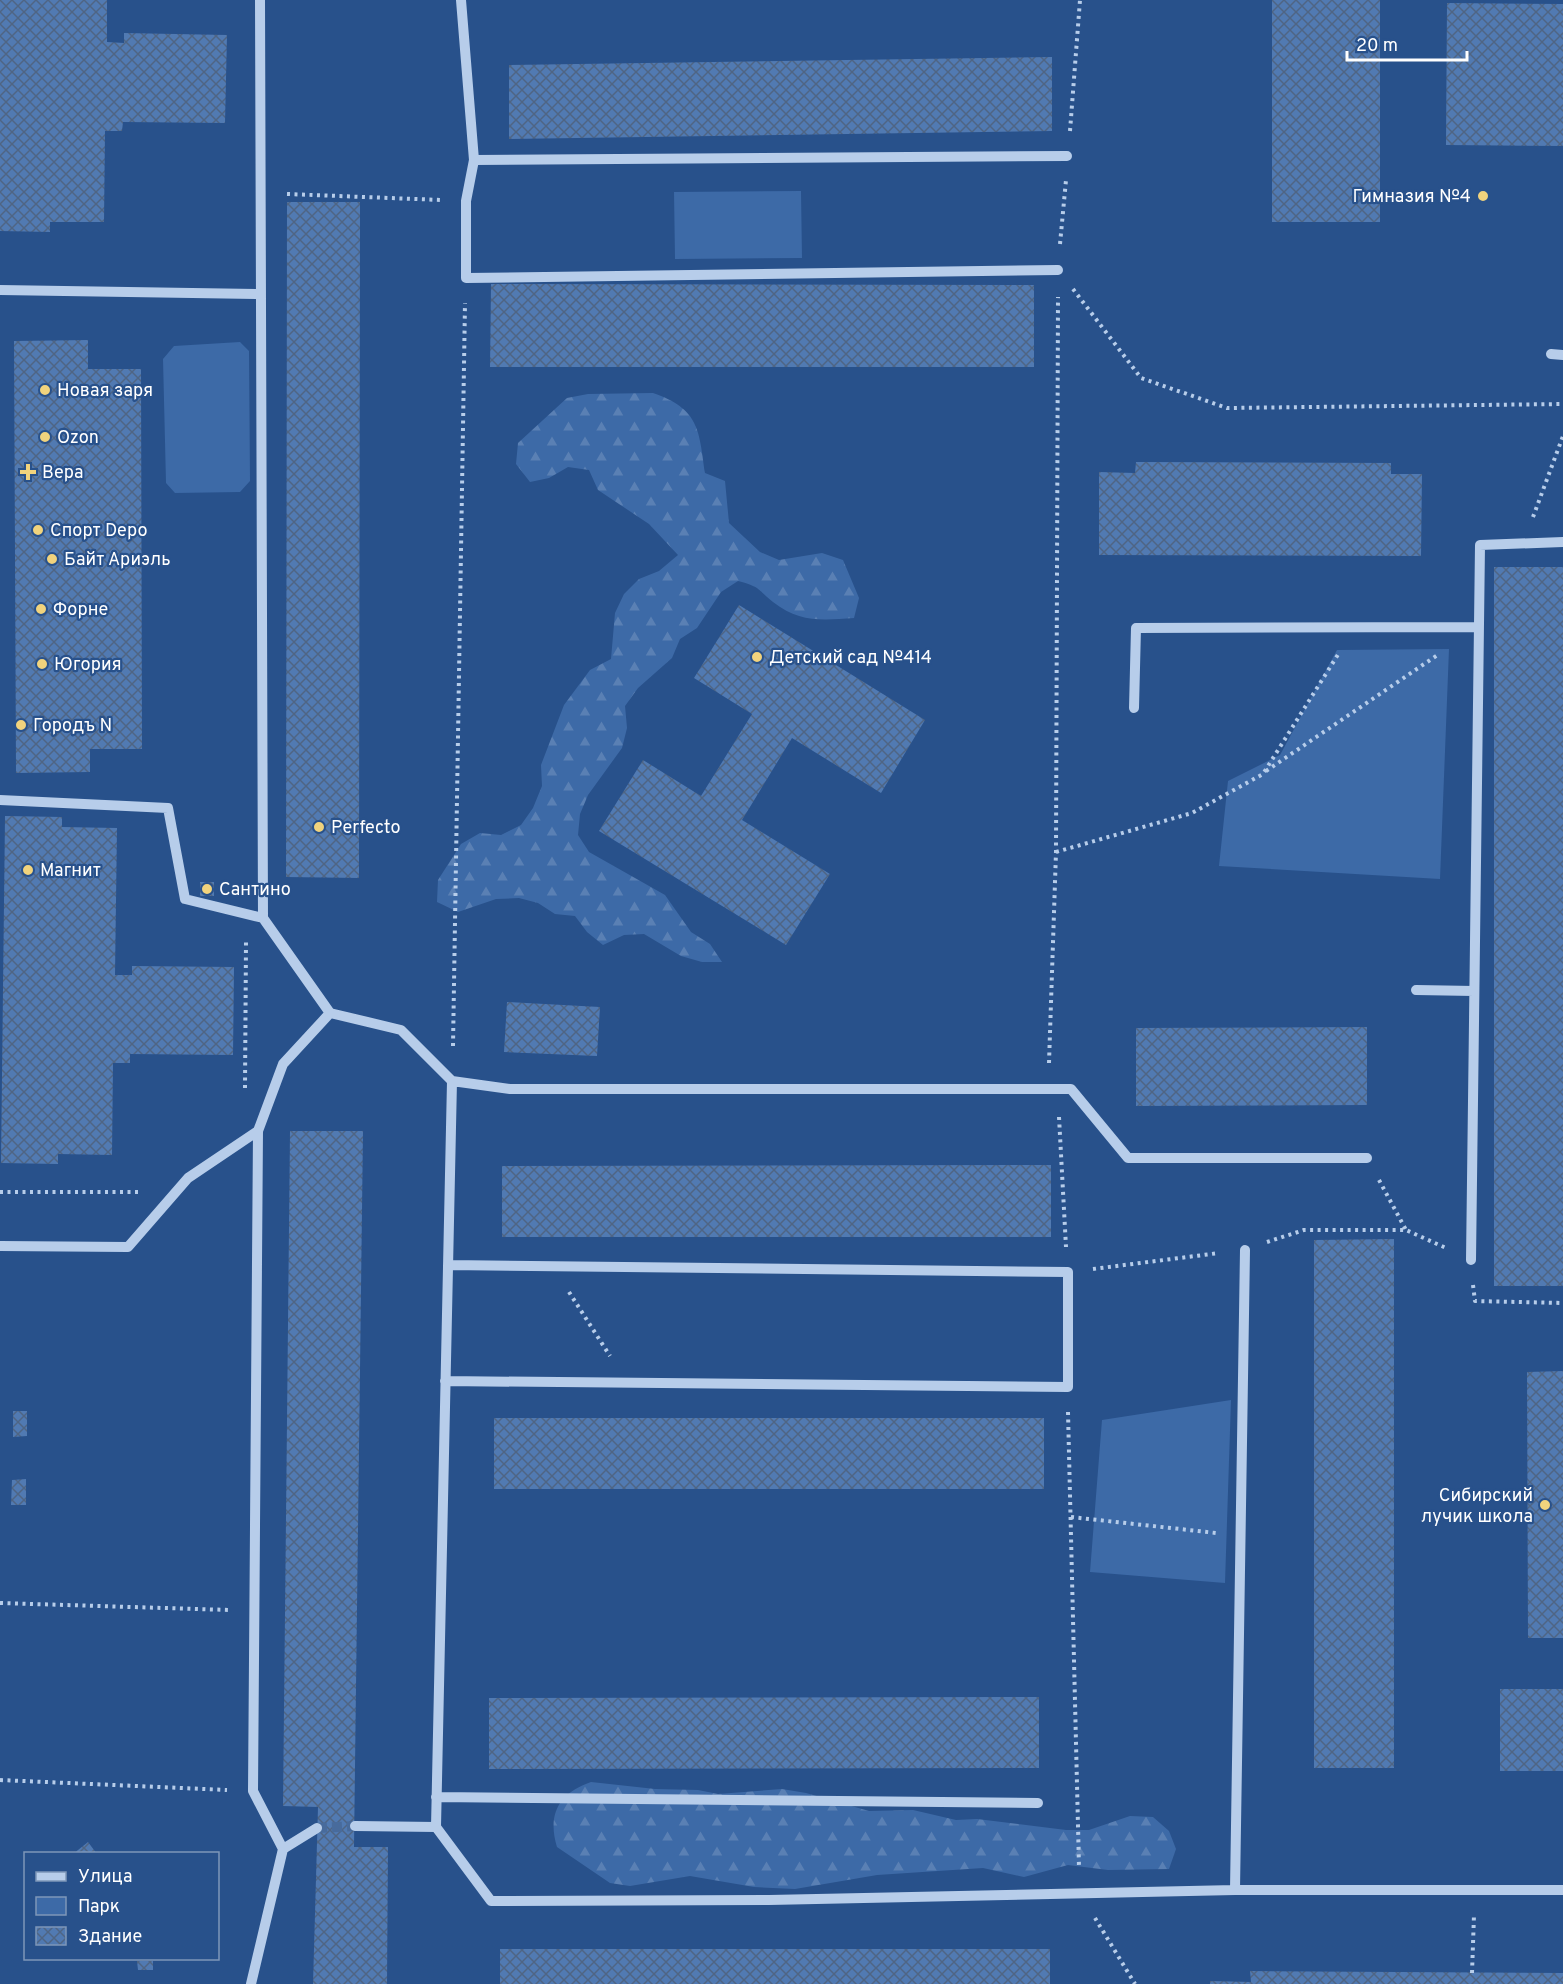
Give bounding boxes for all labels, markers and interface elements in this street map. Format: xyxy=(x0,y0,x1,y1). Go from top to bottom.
scale bar xyxy=(1347,24,1467,62)
text: 20 m xyxy=(1356,35,1398,58)
place label: Гимназия №4 xyxy=(1353,186,1471,209)
marker: Гимназия №4 xyxy=(1476,189,1490,203)
place label: Новая заря xyxy=(57,380,153,403)
marker: Новая заря xyxy=(38,383,52,397)
place label: Ozon xyxy=(57,427,99,450)
marker: Ozon xyxy=(38,430,52,444)
place label: Вера xyxy=(42,462,84,485)
marker: Вера xyxy=(19,463,37,481)
place label: Спорт Depo xyxy=(50,520,147,543)
marker: Спорт Depo xyxy=(31,523,45,537)
place label: Байт Ариэль xyxy=(64,549,171,572)
marker: Байт Ариэль xyxy=(45,552,59,566)
place label: Форне xyxy=(53,599,108,622)
marker: Форне xyxy=(34,602,48,616)
place label: Детский сад №414 xyxy=(769,647,932,670)
marker: Детский сад №414 xyxy=(750,650,764,664)
place label: Югория xyxy=(54,654,122,677)
marker: Югория xyxy=(35,657,49,671)
place label: Городъ N xyxy=(33,715,112,738)
marker: Городъ N xyxy=(14,718,28,732)
place label: Perfecto xyxy=(331,817,400,840)
marker: Perfecto xyxy=(312,820,326,834)
place label: Магнит xyxy=(40,860,101,883)
marker: Магнит xyxy=(21,863,35,877)
place label: Сантино xyxy=(219,879,291,902)
marker: Сантино xyxy=(200,882,214,896)
place label: Сибирский лучик школа xyxy=(1421,1485,1533,1529)
marker: Сибирский лучик школа xyxy=(1538,1498,1552,1512)
legend xyxy=(24,1852,219,1960)
text: Улица xyxy=(78,1866,132,1889)
text: Парк xyxy=(78,1896,120,1919)
text: Здание xyxy=(78,1926,142,1949)

